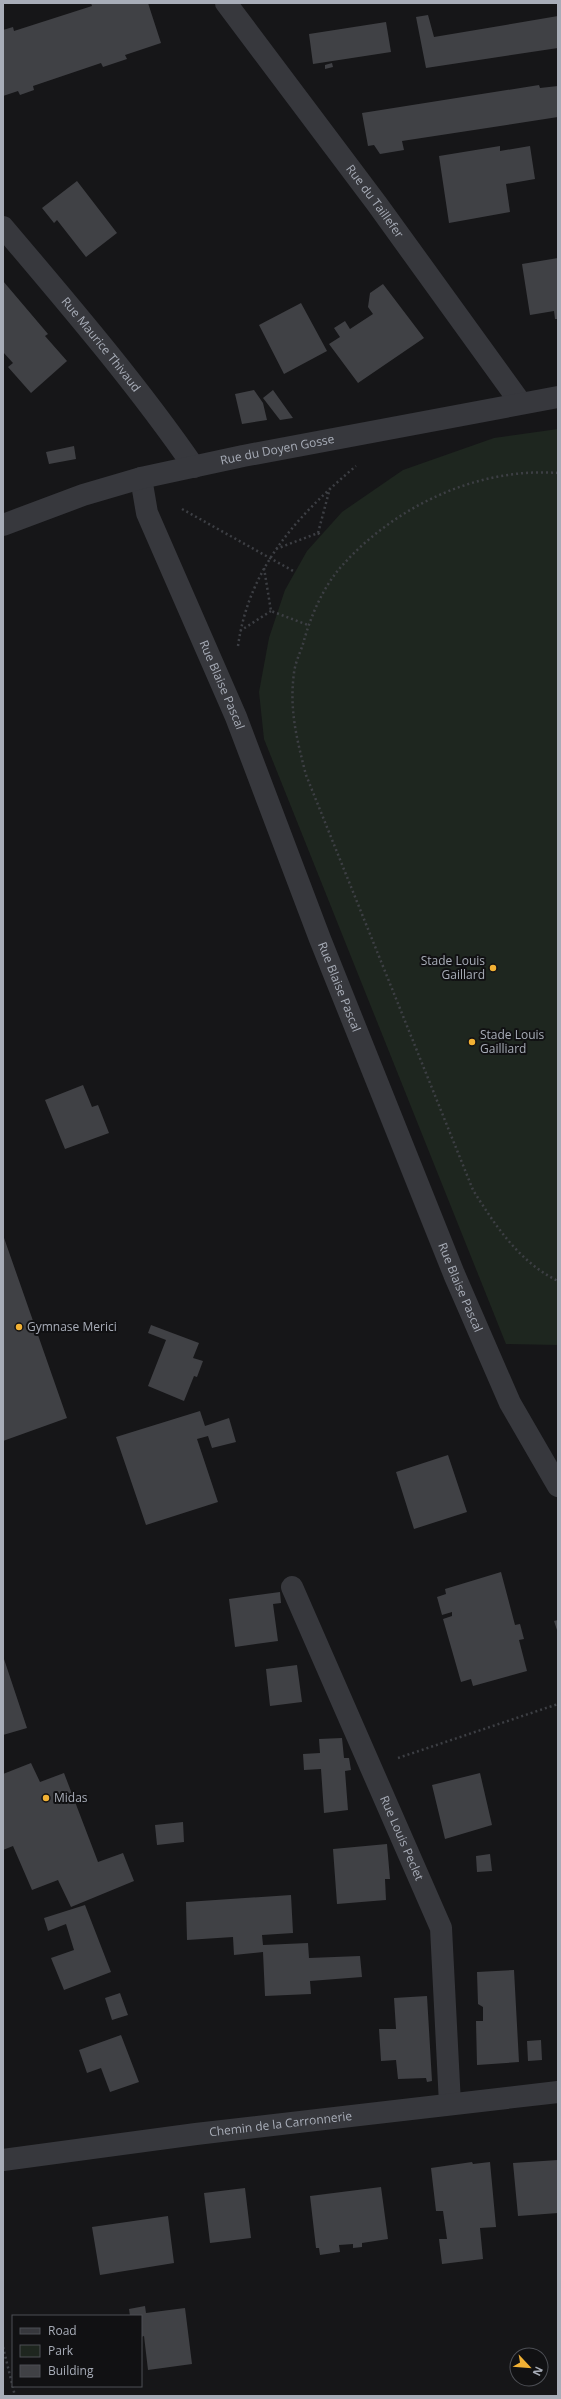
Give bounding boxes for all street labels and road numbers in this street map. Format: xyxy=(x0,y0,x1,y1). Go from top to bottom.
street label: Rue du Taillefer xyxy=(342,161,408,241)
street label: Rue Maurice Thivaud xyxy=(58,293,145,395)
street label: Rue du Doyen Gosse xyxy=(218,430,336,469)
street label: Rue Blaise Pascal xyxy=(195,637,249,732)
street label: Rue Blaise Pascal xyxy=(314,939,365,1034)
street label: Rue Blaise Pascal xyxy=(434,1240,487,1335)
street label: Rue Louis Peclet xyxy=(376,1793,428,1883)
street label: Chemin de la Carronnerie xyxy=(208,2107,353,2140)

